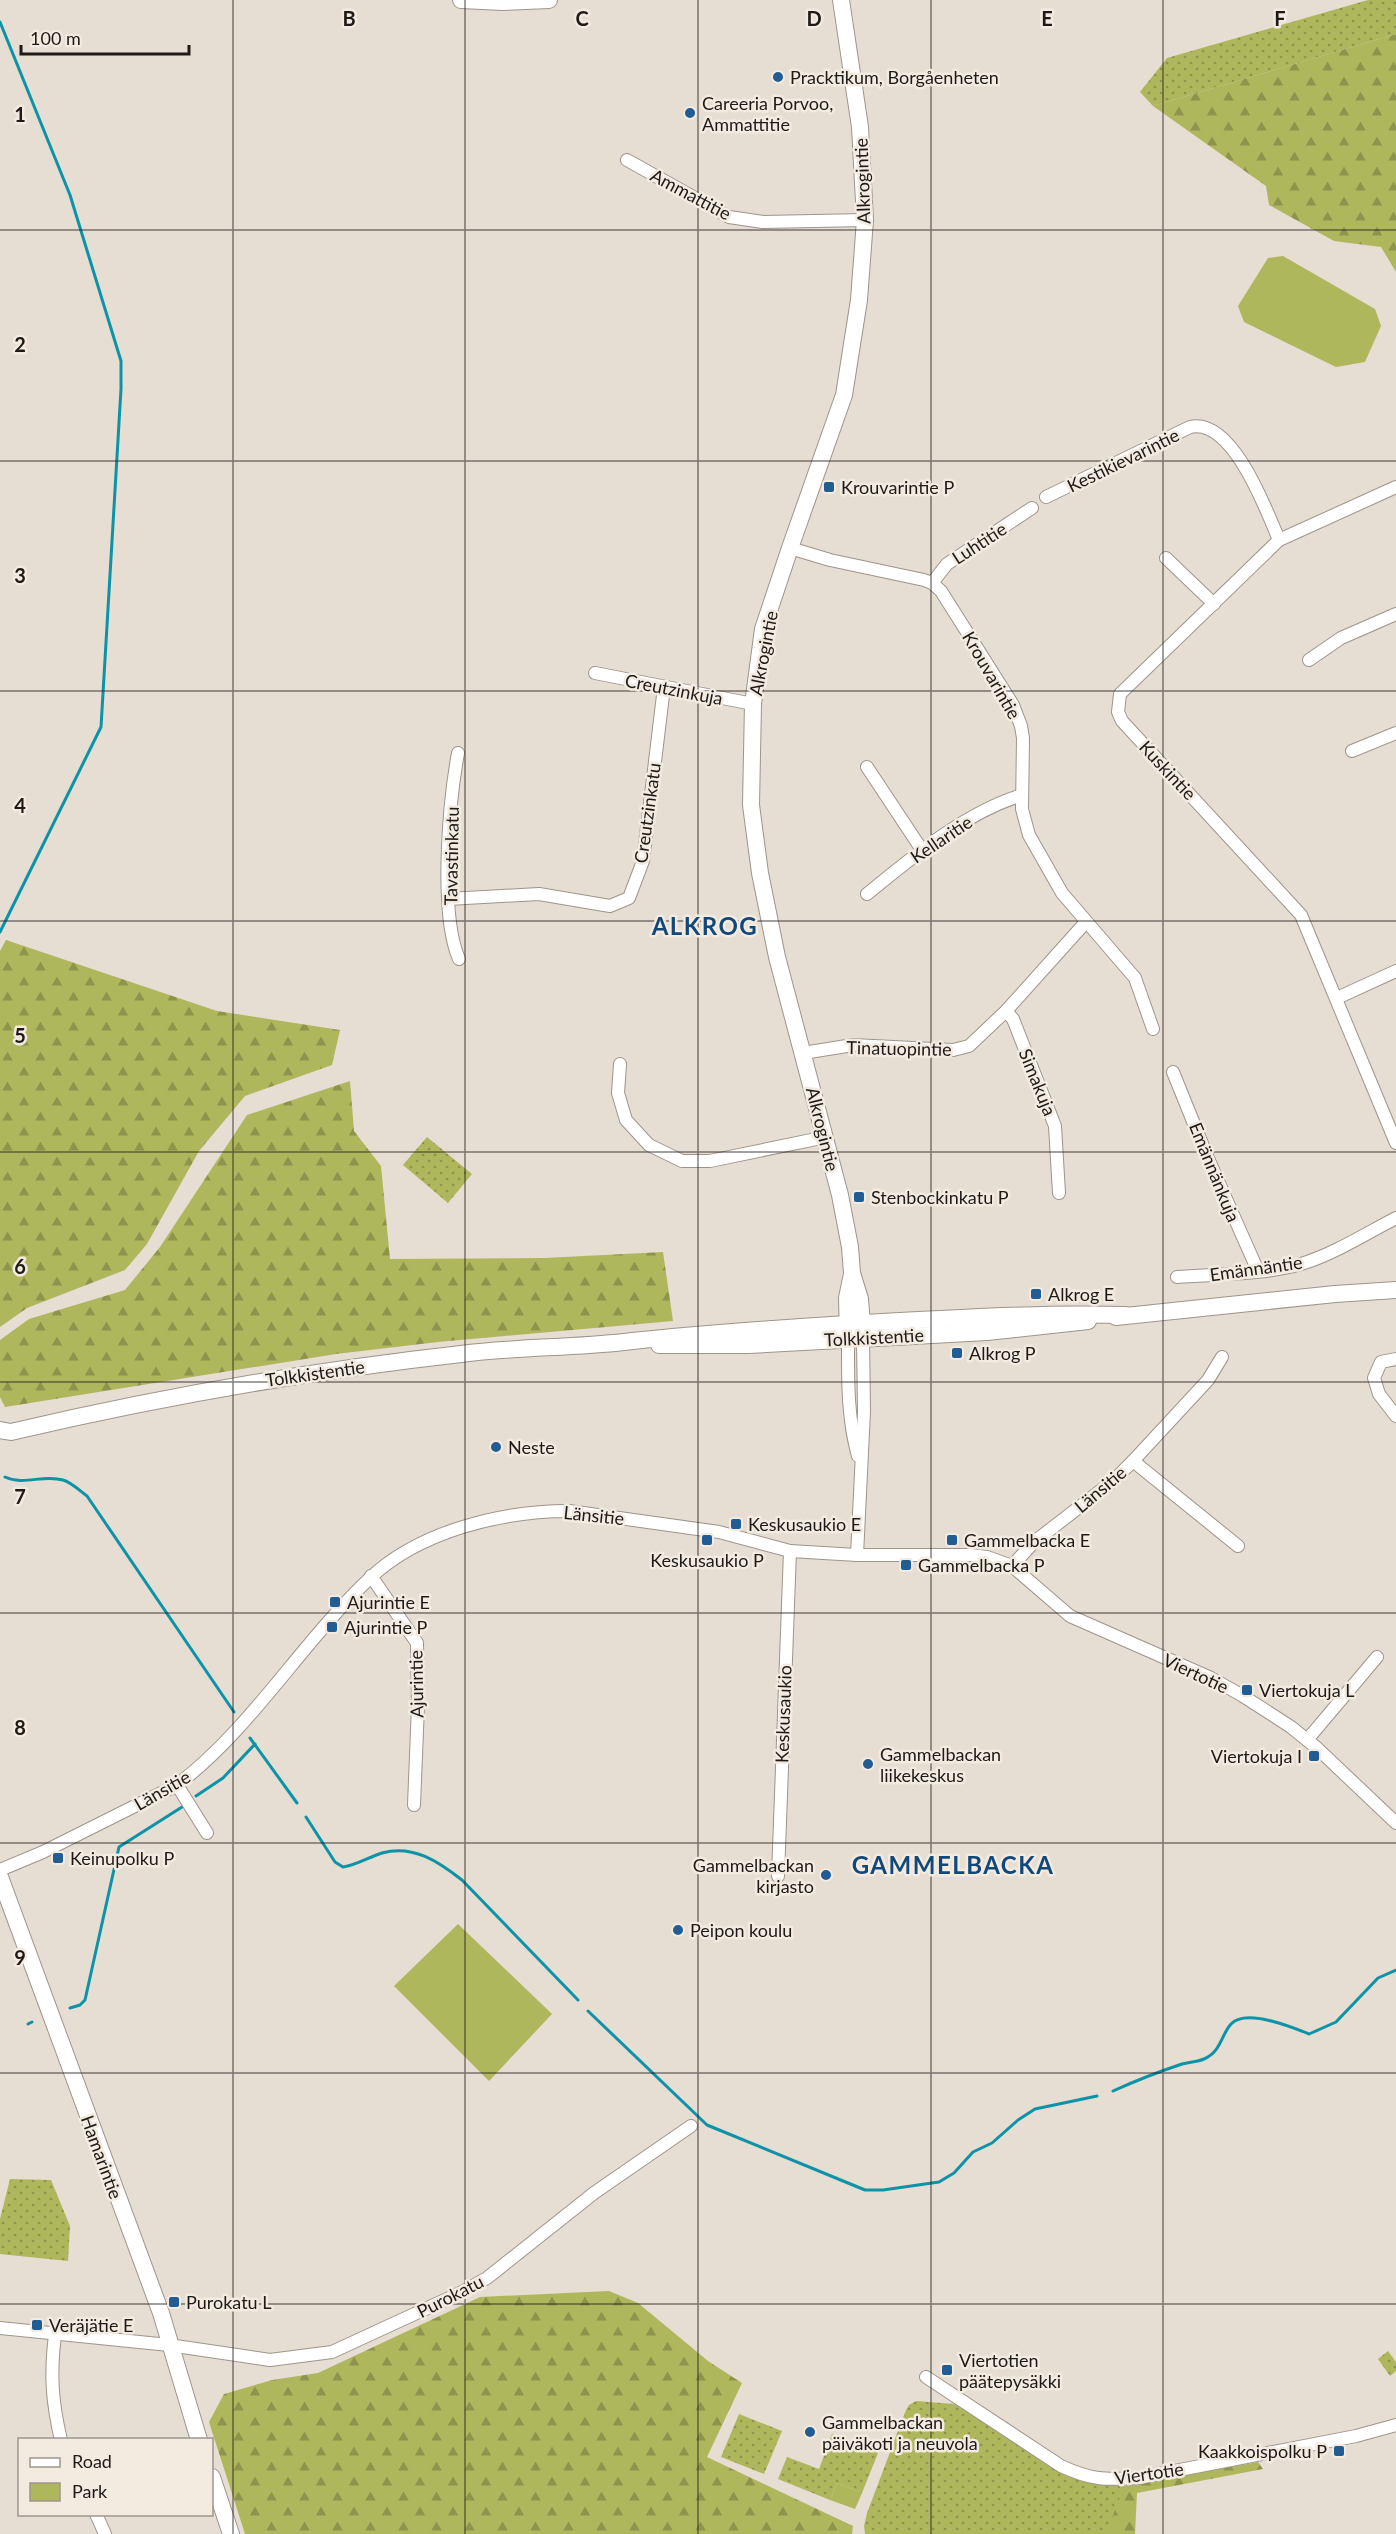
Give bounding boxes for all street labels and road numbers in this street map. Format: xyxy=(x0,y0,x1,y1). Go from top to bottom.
street label: Alkrogintie xyxy=(850,138,874,224)
street label: Ammattitie xyxy=(647,164,735,224)
street label: Kestikievarintie xyxy=(1063,423,1183,497)
street label: Luhtitie xyxy=(948,517,1010,569)
street label: Alkrogintie xyxy=(744,609,782,697)
street label: Krouvarintie xyxy=(958,627,1026,723)
street label: Creutzinkuja xyxy=(623,669,725,709)
street label: Kuskintie xyxy=(1135,736,1201,804)
street label: Creutzinkatu xyxy=(629,761,665,865)
street label: Tavastinkatu xyxy=(439,806,463,906)
street label: Kellaritie xyxy=(906,810,976,868)
street label: Tinatuopintie xyxy=(846,1036,952,1060)
street label: Simakuja xyxy=(1015,1045,1061,1119)
street label: Alkrogintie xyxy=(802,1085,844,1173)
street label: Emännänkuja xyxy=(1185,1119,1245,1225)
street label: Emännäntie xyxy=(1208,1251,1304,1285)
street label: Tolkkistentie xyxy=(824,1323,924,1351)
street label: Tolkkistentie xyxy=(264,1355,366,1391)
street label: Länsitie xyxy=(1070,1461,1130,1517)
street label: Länsitie xyxy=(563,1501,625,1529)
street label: Viertotie xyxy=(1160,1648,1232,1698)
street label: Ajurintie xyxy=(404,1650,428,1718)
street label: Keskusaukio xyxy=(770,1665,796,1763)
street label: Länsitie xyxy=(130,1765,194,1815)
street label: Hamarintie xyxy=(77,2112,127,2202)
street label: Purokatu xyxy=(413,2270,487,2322)
street label: Viertotie xyxy=(1113,2457,1185,2489)

